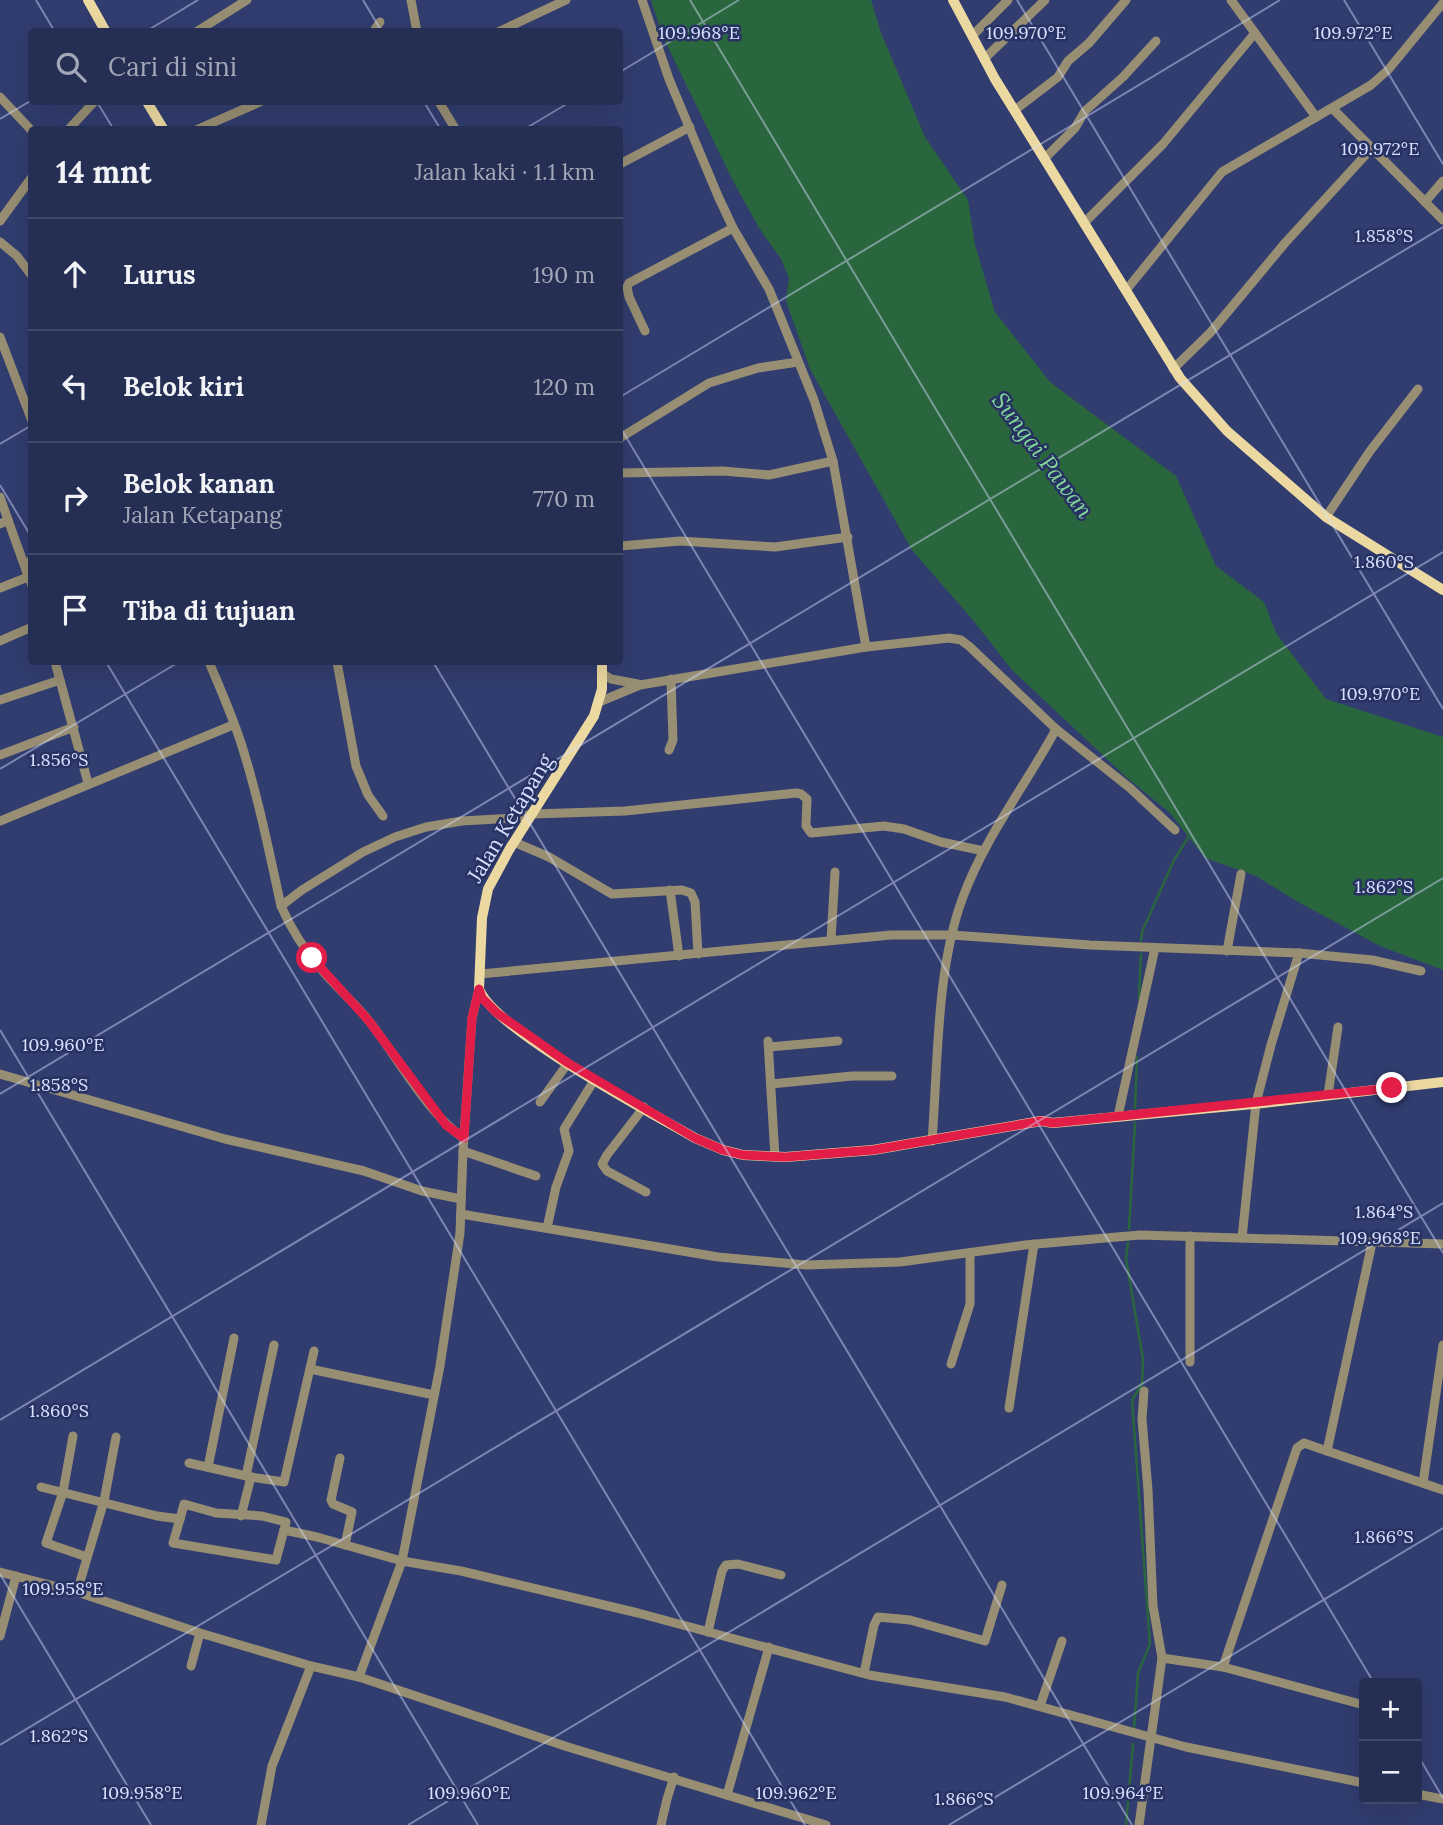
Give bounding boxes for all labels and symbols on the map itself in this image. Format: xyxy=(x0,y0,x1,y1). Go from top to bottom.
text: 109.968°E xyxy=(658,21,740,44)
text: 109.970°E xyxy=(986,21,1066,44)
text: 109.972°E xyxy=(1314,21,1392,44)
text: 109.972°E xyxy=(1341,137,1419,160)
text: 1.858°S xyxy=(1355,224,1413,247)
water label: Sungai Pawan xyxy=(986,386,1100,524)
text: 1.860°S xyxy=(1354,550,1414,573)
text: 109.970°E xyxy=(1340,682,1420,705)
text: 1.856°S xyxy=(30,748,88,771)
street label: Jalan Ketapang xyxy=(461,749,559,888)
text: 1.862°S xyxy=(1355,875,1413,898)
route start xyxy=(296,942,327,973)
text: 109.960°E xyxy=(22,1033,104,1056)
route end xyxy=(1376,1072,1407,1103)
text: 1.858°S xyxy=(30,1073,88,1096)
text: 1.864°S xyxy=(1355,1200,1413,1223)
text: 109.968°E xyxy=(1339,1226,1421,1249)
text: 1.860°S xyxy=(29,1399,89,1422)
text: 1.866°S xyxy=(1354,1525,1414,1548)
text: 109.958°E xyxy=(22,1577,104,1600)
text: 1.862°S xyxy=(30,1724,88,1747)
text: 109.958°E xyxy=(101,1781,183,1804)
text: 109.960°E xyxy=(428,1781,510,1804)
text: 109.962°E xyxy=(755,1781,837,1804)
text: 109.964°E xyxy=(1082,1781,1164,1804)
text: 1.866°S xyxy=(934,1787,994,1810)

